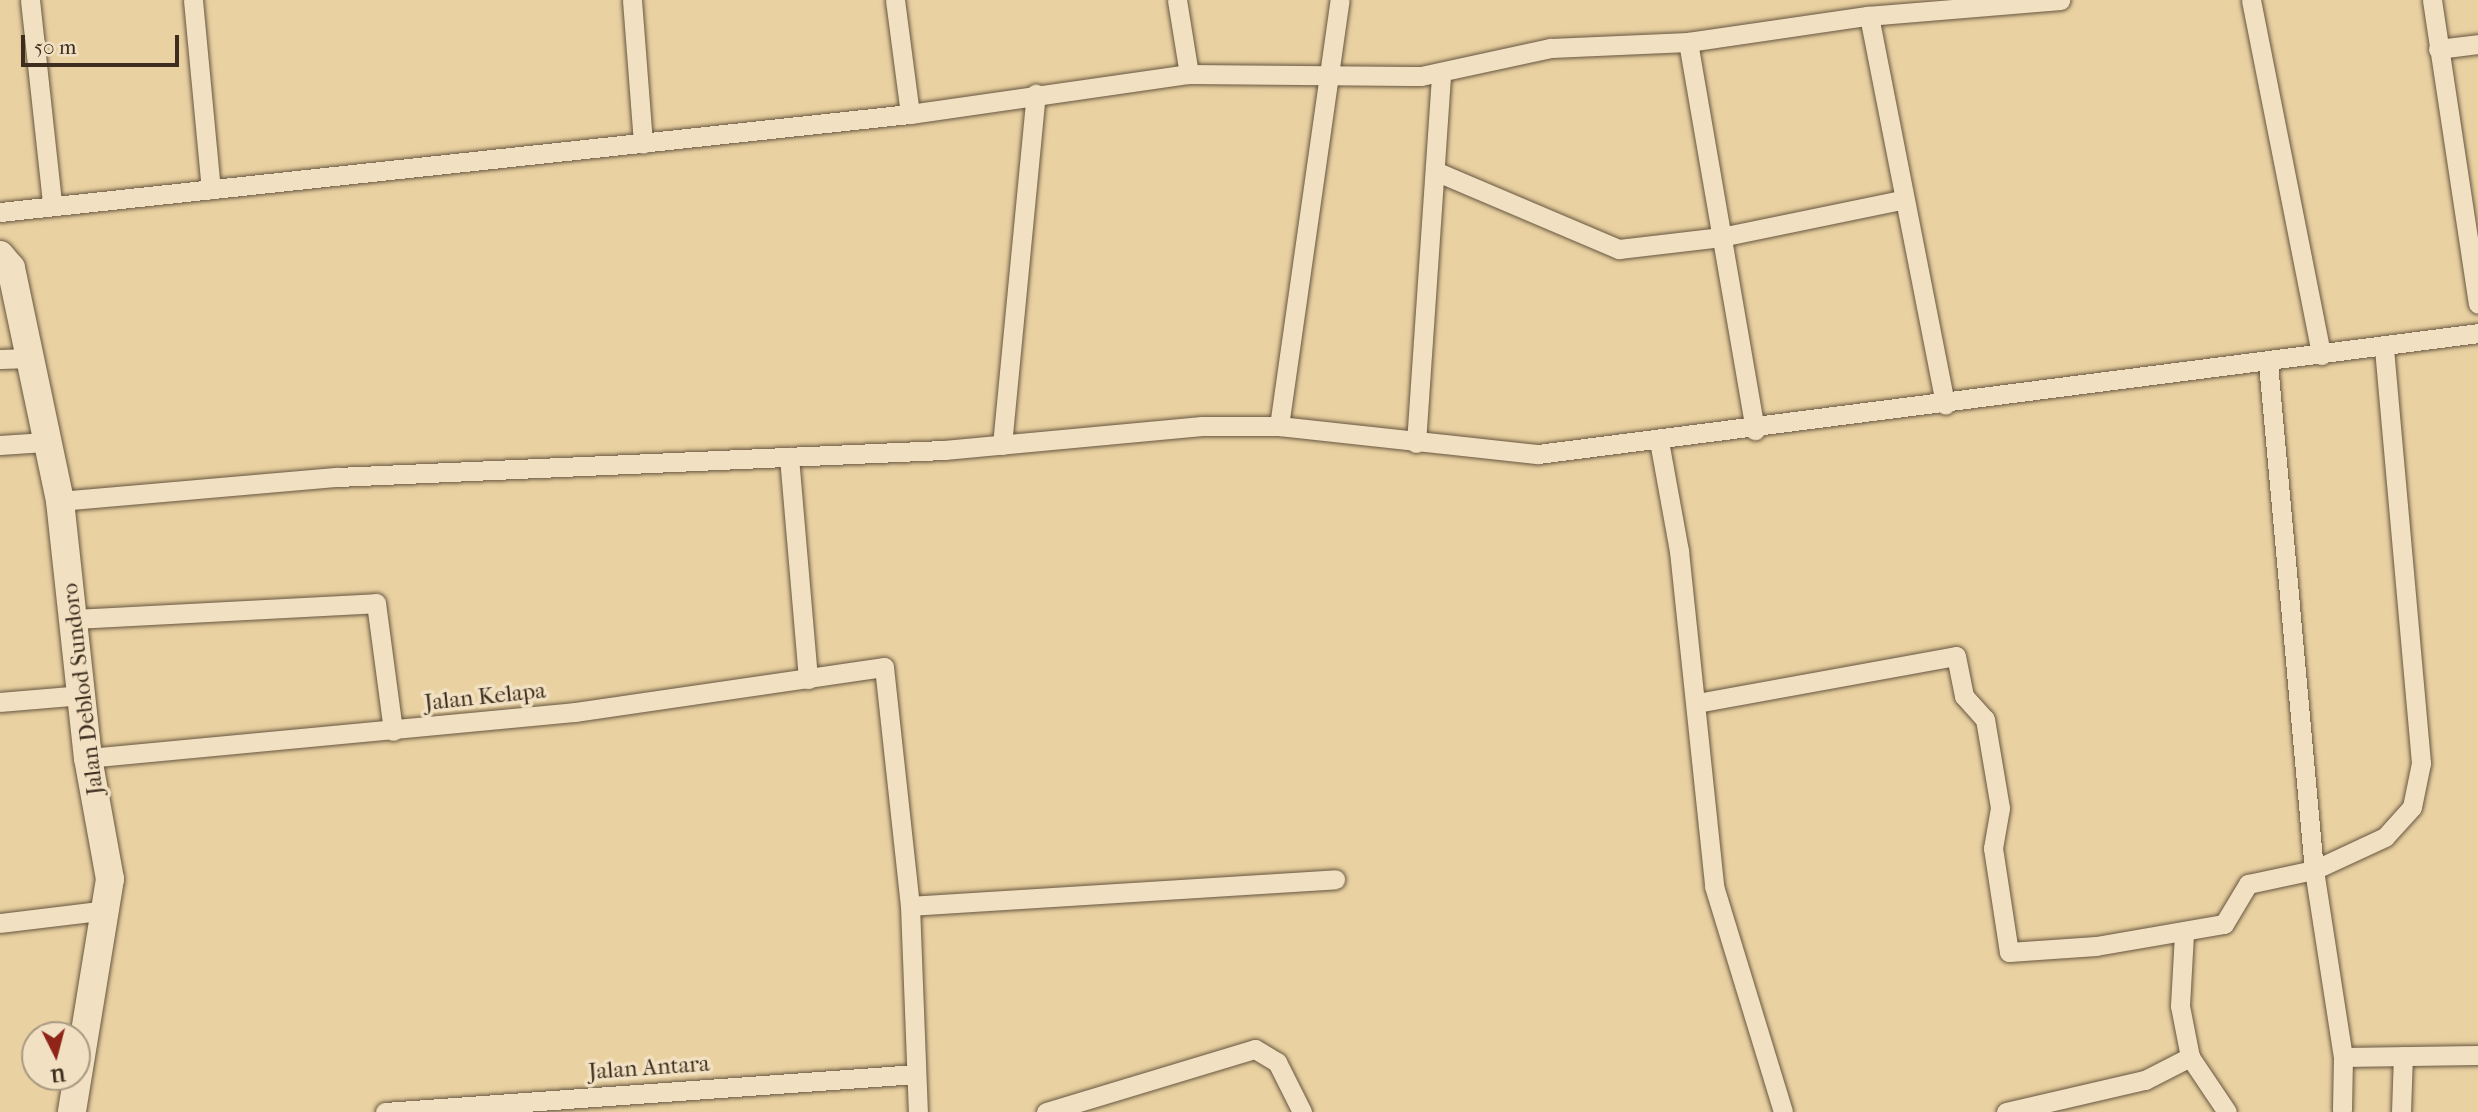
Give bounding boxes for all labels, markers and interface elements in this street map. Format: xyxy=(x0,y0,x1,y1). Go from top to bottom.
scale bar xyxy=(24,21,182,65)
text: 50 m xyxy=(34,35,77,59)
street label: Jalan Deblod Sundoro xyxy=(56,581,110,797)
street label: Jalan Kelapa xyxy=(423,677,547,717)
north arrow xyxy=(21,1021,91,1091)
street label: Jalan Antara xyxy=(587,1050,711,1086)
text: U xyxy=(49,1063,66,1087)

